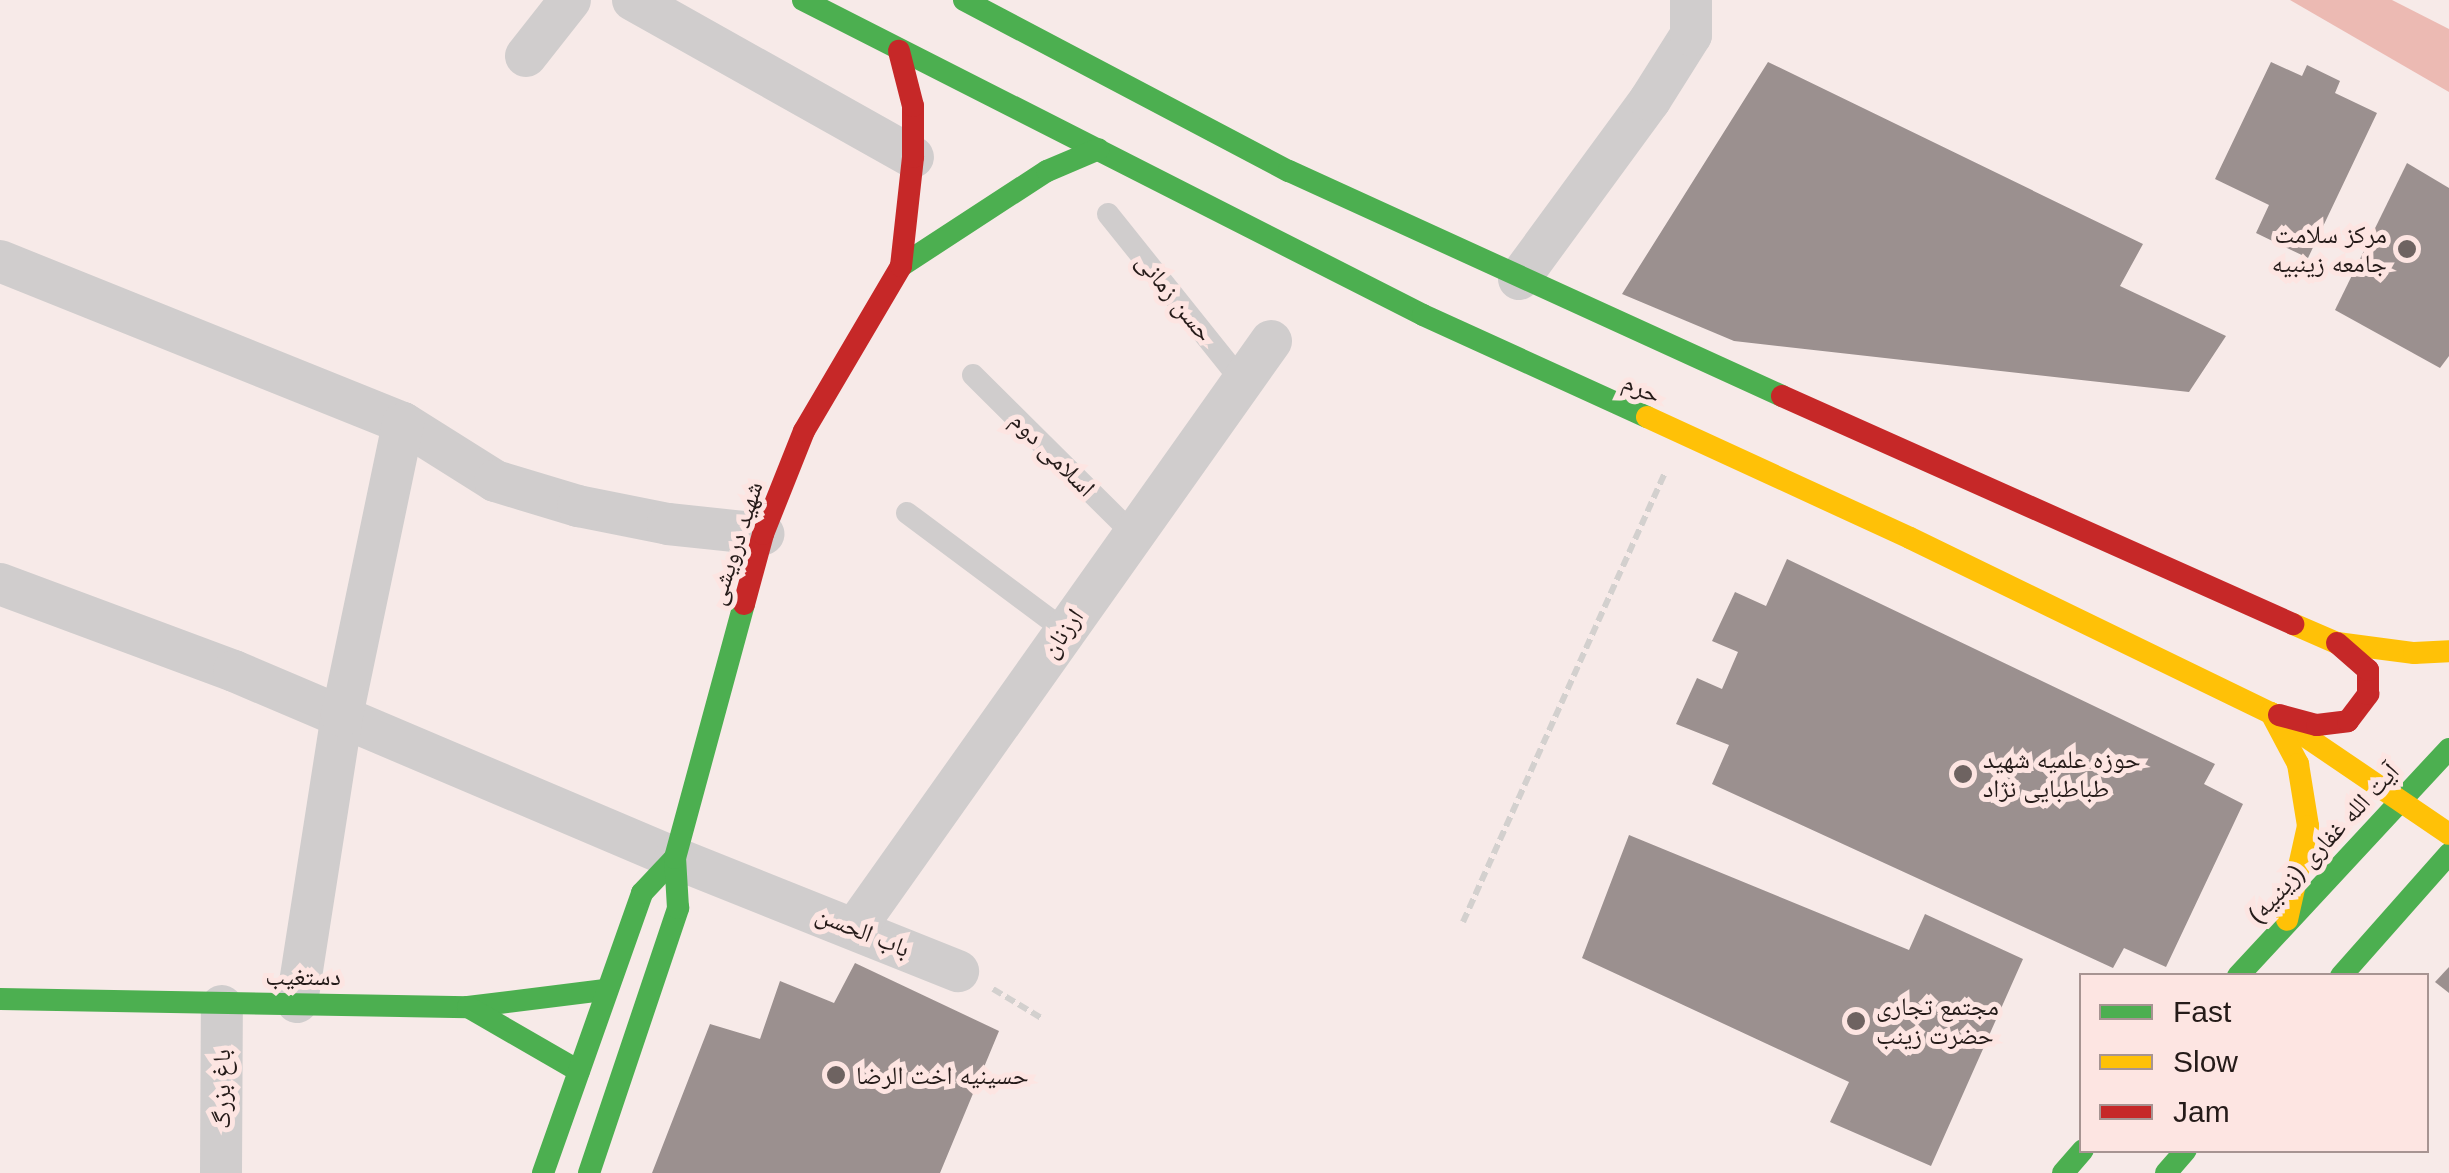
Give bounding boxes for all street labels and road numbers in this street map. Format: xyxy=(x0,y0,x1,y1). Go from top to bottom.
street label: حسن زمانی xyxy=(1130,247,1220,347)
street label: حرم xyxy=(1618,366,1666,410)
street label: اسلامی دوم xyxy=(1004,405,1102,503)
street label: شهید درویشی xyxy=(701,478,769,608)
street label: ارزنان xyxy=(1034,603,1090,663)
street label: آیت الله غفاری (زینبیه) xyxy=(2241,757,2405,929)
street label: باب الحسن xyxy=(812,899,914,963)
street label: دستغیب xyxy=(265,961,341,991)
street label: باغ بزرگ xyxy=(206,1049,236,1129)

